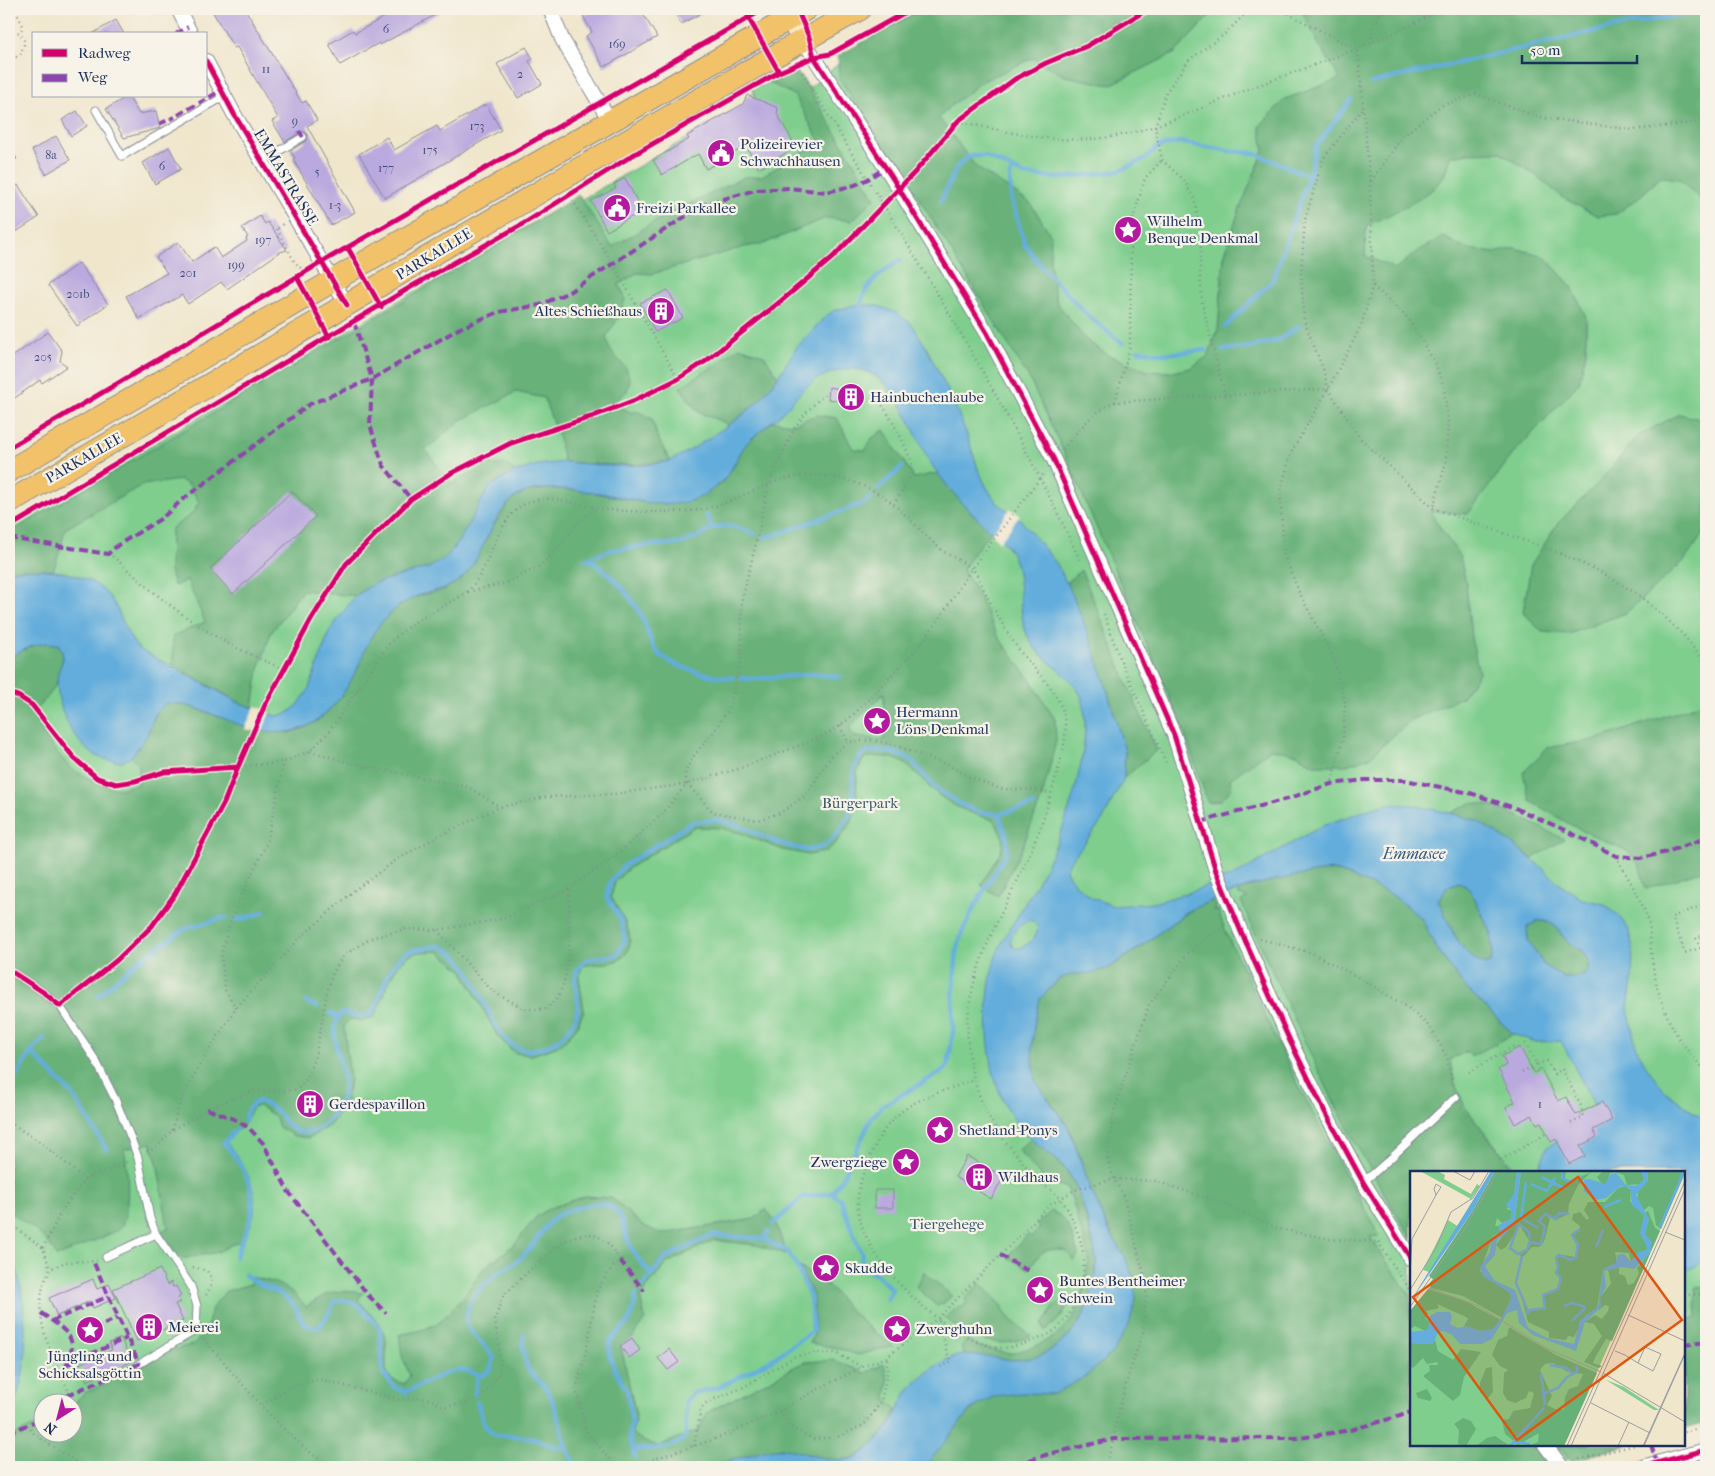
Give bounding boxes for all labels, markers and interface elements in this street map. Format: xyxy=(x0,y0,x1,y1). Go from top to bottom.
house number: 6 xyxy=(383,22,390,36)
legend xyxy=(32,32,208,98)
scale bar xyxy=(1522,32,1638,64)
house number: 169 xyxy=(608,37,626,51)
text: 50 m xyxy=(1530,41,1561,59)
text: Radweg xyxy=(78,44,131,62)
house number: 11 xyxy=(262,62,270,76)
house number: 2 xyxy=(517,67,523,81)
text: Weg xyxy=(77,68,108,86)
house number: 9 xyxy=(292,114,298,128)
house number: 173 xyxy=(470,119,485,133)
street label: EMMASTRASSE xyxy=(250,125,322,229)
place label: Polizeirevier Schwachhausen xyxy=(740,135,841,170)
public building icon: Polizeirevier Schwachhausen xyxy=(706,138,736,168)
house number: 175 xyxy=(422,143,438,157)
house number: 8a xyxy=(45,148,57,162)
house number: 6 xyxy=(159,159,166,173)
house number: 177 xyxy=(378,161,394,175)
house number: 5 xyxy=(314,165,320,179)
public building icon: Freizi Parkallee xyxy=(602,193,632,223)
house number: 1-3 xyxy=(329,198,341,212)
place label: Freizi Parkallee xyxy=(636,199,737,217)
place label: Wilhelm Benque Denkmal xyxy=(1146,212,1259,247)
place icon: Wilhelm Benque Denkmal xyxy=(1113,215,1143,245)
street label: PARKALLEE xyxy=(392,224,476,284)
house number: 197 xyxy=(255,233,271,247)
house number: 199 xyxy=(228,258,244,272)
house number: 201 xyxy=(179,266,197,280)
house number: 201b xyxy=(66,287,90,301)
building icon: Altes Schießhaus xyxy=(646,296,676,326)
place label: Altes Schießhaus xyxy=(534,302,642,320)
house number: 205 xyxy=(34,350,52,364)
building icon: Hainbuchenlaube xyxy=(836,382,866,412)
place label: Hainbuchenlaube xyxy=(870,388,984,406)
street label: PARKALLEE xyxy=(42,429,126,487)
place label: Hermann Löns Denkmal xyxy=(896,703,989,738)
place icon: Hermann Löns Denkmal xyxy=(862,706,892,736)
park label: Bürgerpark xyxy=(822,794,898,812)
water label: Emmasee xyxy=(1382,844,1446,863)
building icon: Gerdespavillon xyxy=(295,1089,325,1119)
place label: Gerdespavillon xyxy=(329,1095,426,1113)
house number: 1 xyxy=(1538,1097,1542,1111)
place icon: Shetland-Ponys xyxy=(925,1115,955,1145)
place label: Shetland-Ponys xyxy=(959,1121,1058,1139)
place icon: Zwergziege xyxy=(891,1147,921,1177)
place label: Zwergziege xyxy=(811,1153,888,1171)
building icon: Wildhaus xyxy=(964,1162,994,1192)
place label: Wildhaus xyxy=(997,1168,1059,1186)
inset map xyxy=(1410,1171,1685,1446)
park label: Tiergehege xyxy=(910,1215,985,1233)
place icon: Skudde xyxy=(811,1253,841,1283)
place label: Skudde xyxy=(845,1259,893,1277)
place label: Buntes Bentheimer Schwein xyxy=(1059,1272,1186,1307)
place icon: Buntes Bentheimer Schwein xyxy=(1025,1275,1055,1305)
building icon: Meierei xyxy=(134,1312,164,1342)
place icon: Zwerghuhn xyxy=(882,1314,912,1344)
place icon: Jüngling und Schicksalsgöttin xyxy=(75,1315,105,1345)
place label: Meierei xyxy=(168,1318,219,1336)
place label: Zwerghuhn xyxy=(916,1320,993,1338)
place label: Jüngling und Schicksalsgöttin xyxy=(39,1347,142,1382)
north arrow xyxy=(32,1394,82,1444)
text: N xyxy=(41,1418,60,1438)

